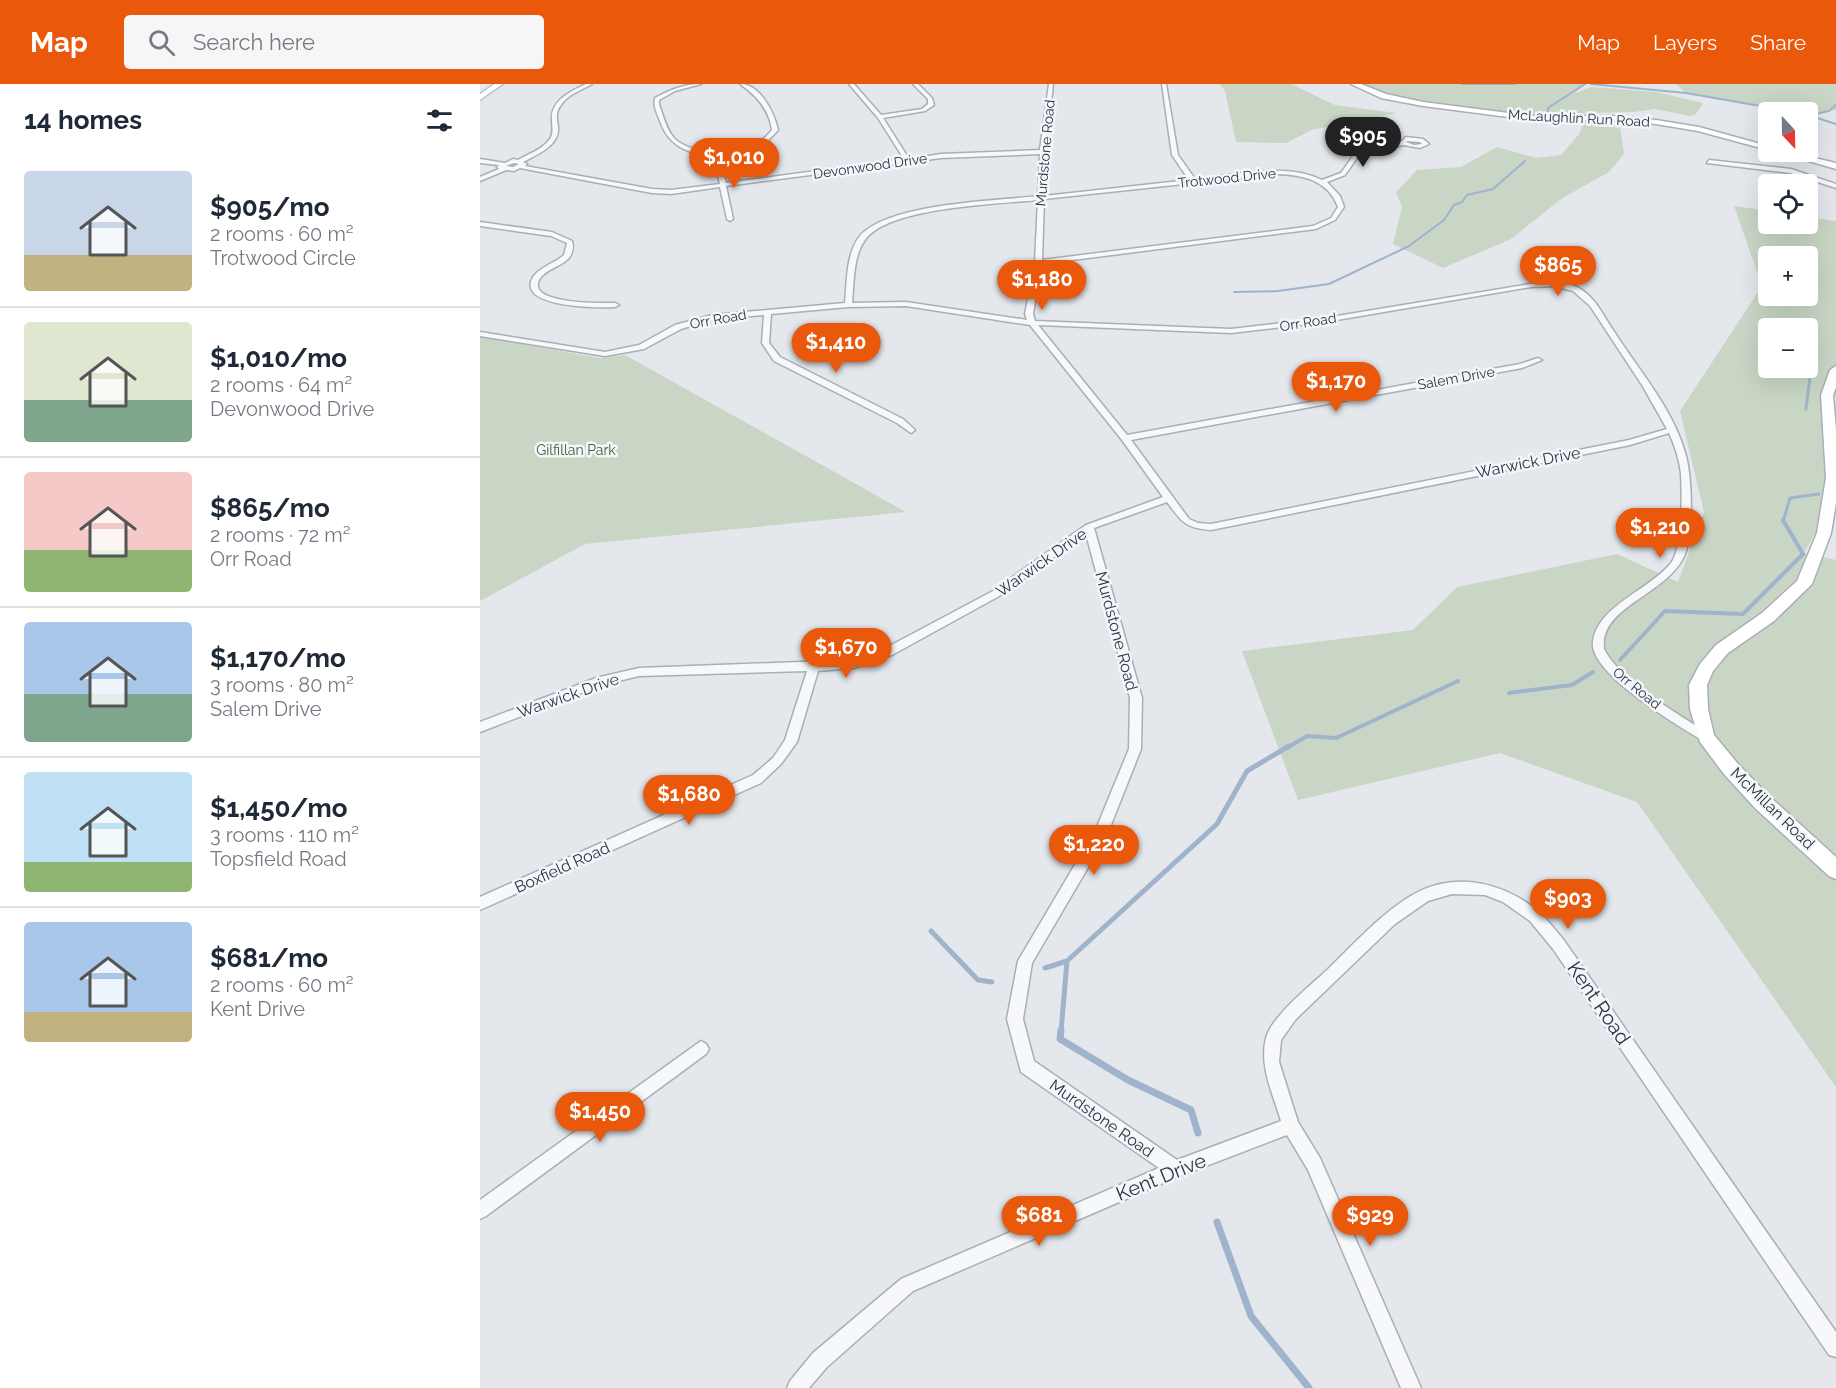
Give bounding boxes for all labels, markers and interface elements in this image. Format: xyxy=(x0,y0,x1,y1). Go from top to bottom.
search box xyxy=(124,15,544,69)
text: Map xyxy=(30,26,88,59)
icon: search xyxy=(145,26,178,59)
text: Search here xyxy=(193,29,315,55)
text: Map xyxy=(1577,30,1620,55)
text: Layers xyxy=(1653,30,1717,55)
text: Share xyxy=(1750,30,1806,55)
street label: Murdstone Road xyxy=(1032,99,1058,207)
north arrow xyxy=(1758,102,1818,162)
map controls xyxy=(1758,102,1818,378)
icon: filters xyxy=(423,104,456,137)
text: 14 homes xyxy=(24,105,142,135)
street label: McLaughlin Run Road xyxy=(1508,106,1650,130)
pin: $905 xyxy=(1327,117,1399,168)
text: $905 xyxy=(1339,124,1387,148)
pin: $1,010 xyxy=(685,138,783,189)
text: $1,010 xyxy=(703,145,765,169)
street label: Devonwood Drive xyxy=(812,150,928,182)
street label: Trotwood Drive xyxy=(1177,165,1277,191)
button: locate xyxy=(1758,174,1818,234)
text: $905/mo xyxy=(210,192,329,222)
icon: home xyxy=(72,195,144,267)
text: 2 rooms · 60 m² xyxy=(210,222,354,246)
text: Trotwood Circle xyxy=(210,246,356,270)
pin: $865 xyxy=(1522,246,1594,297)
button: + xyxy=(1758,246,1818,306)
text: $865 xyxy=(1534,253,1582,277)
pin: $1,180 xyxy=(993,260,1091,311)
text: $1,180 xyxy=(1011,267,1073,291)
street label: Orr Road xyxy=(688,306,748,332)
street label: Orr Road xyxy=(1279,310,1337,334)
button: − xyxy=(1758,318,1818,378)
pin: $1,410 xyxy=(787,323,885,374)
text: $1,410 xyxy=(806,330,866,354)
text: $1,010/mo xyxy=(210,343,347,373)
icon: home xyxy=(72,346,144,418)
pin: $1,170 xyxy=(1287,362,1385,413)
street label: Salem Drive xyxy=(1416,363,1496,393)
text: $1,170 xyxy=(1306,369,1366,393)
text: 2 rooms · 64 m² xyxy=(210,373,352,397)
text: Devonwood Drive xyxy=(210,397,374,421)
park label: Gilfillan Park xyxy=(536,442,616,458)
street label: Warwick Drive xyxy=(1474,443,1582,482)
text: $865/mo xyxy=(210,493,330,523)
icon: home xyxy=(72,496,144,568)
pin: $1,210 xyxy=(1611,508,1709,559)
text: $1,210 xyxy=(1630,515,1690,539)
text: 2 rooms · 72 m² xyxy=(210,523,350,547)
street label: Warwick Drive xyxy=(992,524,1090,601)
text: Orr Road xyxy=(210,547,292,571)
street label: Murdstone Road xyxy=(1091,569,1142,693)
pin: $1,670 xyxy=(797,628,895,679)
text: $1,670 xyxy=(815,635,877,659)
text: $1,170/mo xyxy=(210,643,346,673)
icon: home xyxy=(72,646,144,718)
street label: Orr Road xyxy=(1610,664,1664,712)
street label: Warwick Drive xyxy=(515,669,621,722)
text: 3 rooms · 80 m² xyxy=(210,673,354,697)
text: Salem Drive xyxy=(210,697,321,721)
street label: McMillan Road xyxy=(1727,764,1819,853)
pin: $1,680 xyxy=(640,775,738,826)
text: $1,680 xyxy=(657,782,721,806)
text: $1,450/mo xyxy=(210,793,348,823)
icon: home xyxy=(72,796,144,868)
text: 3 rooms · 110 m² xyxy=(210,823,359,847)
pin: $1,220 xyxy=(1045,825,1143,876)
text: $1,220 xyxy=(1063,832,1125,856)
street label: Boxfield Road xyxy=(512,838,613,897)
text: Topsfield Road xyxy=(210,847,347,871)
pin: $903 xyxy=(1532,879,1604,930)
text: $903 xyxy=(1544,886,1592,910)
text: $681/mo xyxy=(210,943,328,973)
icon: home xyxy=(72,946,144,1018)
street label: Kent Road xyxy=(1562,957,1636,1049)
text: 2 rooms · 60 m² xyxy=(210,973,354,997)
text: Kent Drive xyxy=(210,997,305,1021)
street label: Murdstone Road xyxy=(1046,1075,1157,1161)
pin: $1,450 xyxy=(551,1092,649,1143)
text: $1,450 xyxy=(569,1099,631,1123)
street label: Kent Drive xyxy=(1112,1148,1210,1206)
pin: $681 xyxy=(1003,1196,1075,1247)
pin: $929 xyxy=(1334,1196,1406,1247)
text: $681 xyxy=(1016,1203,1062,1227)
text: $929 xyxy=(1346,1203,1394,1227)

